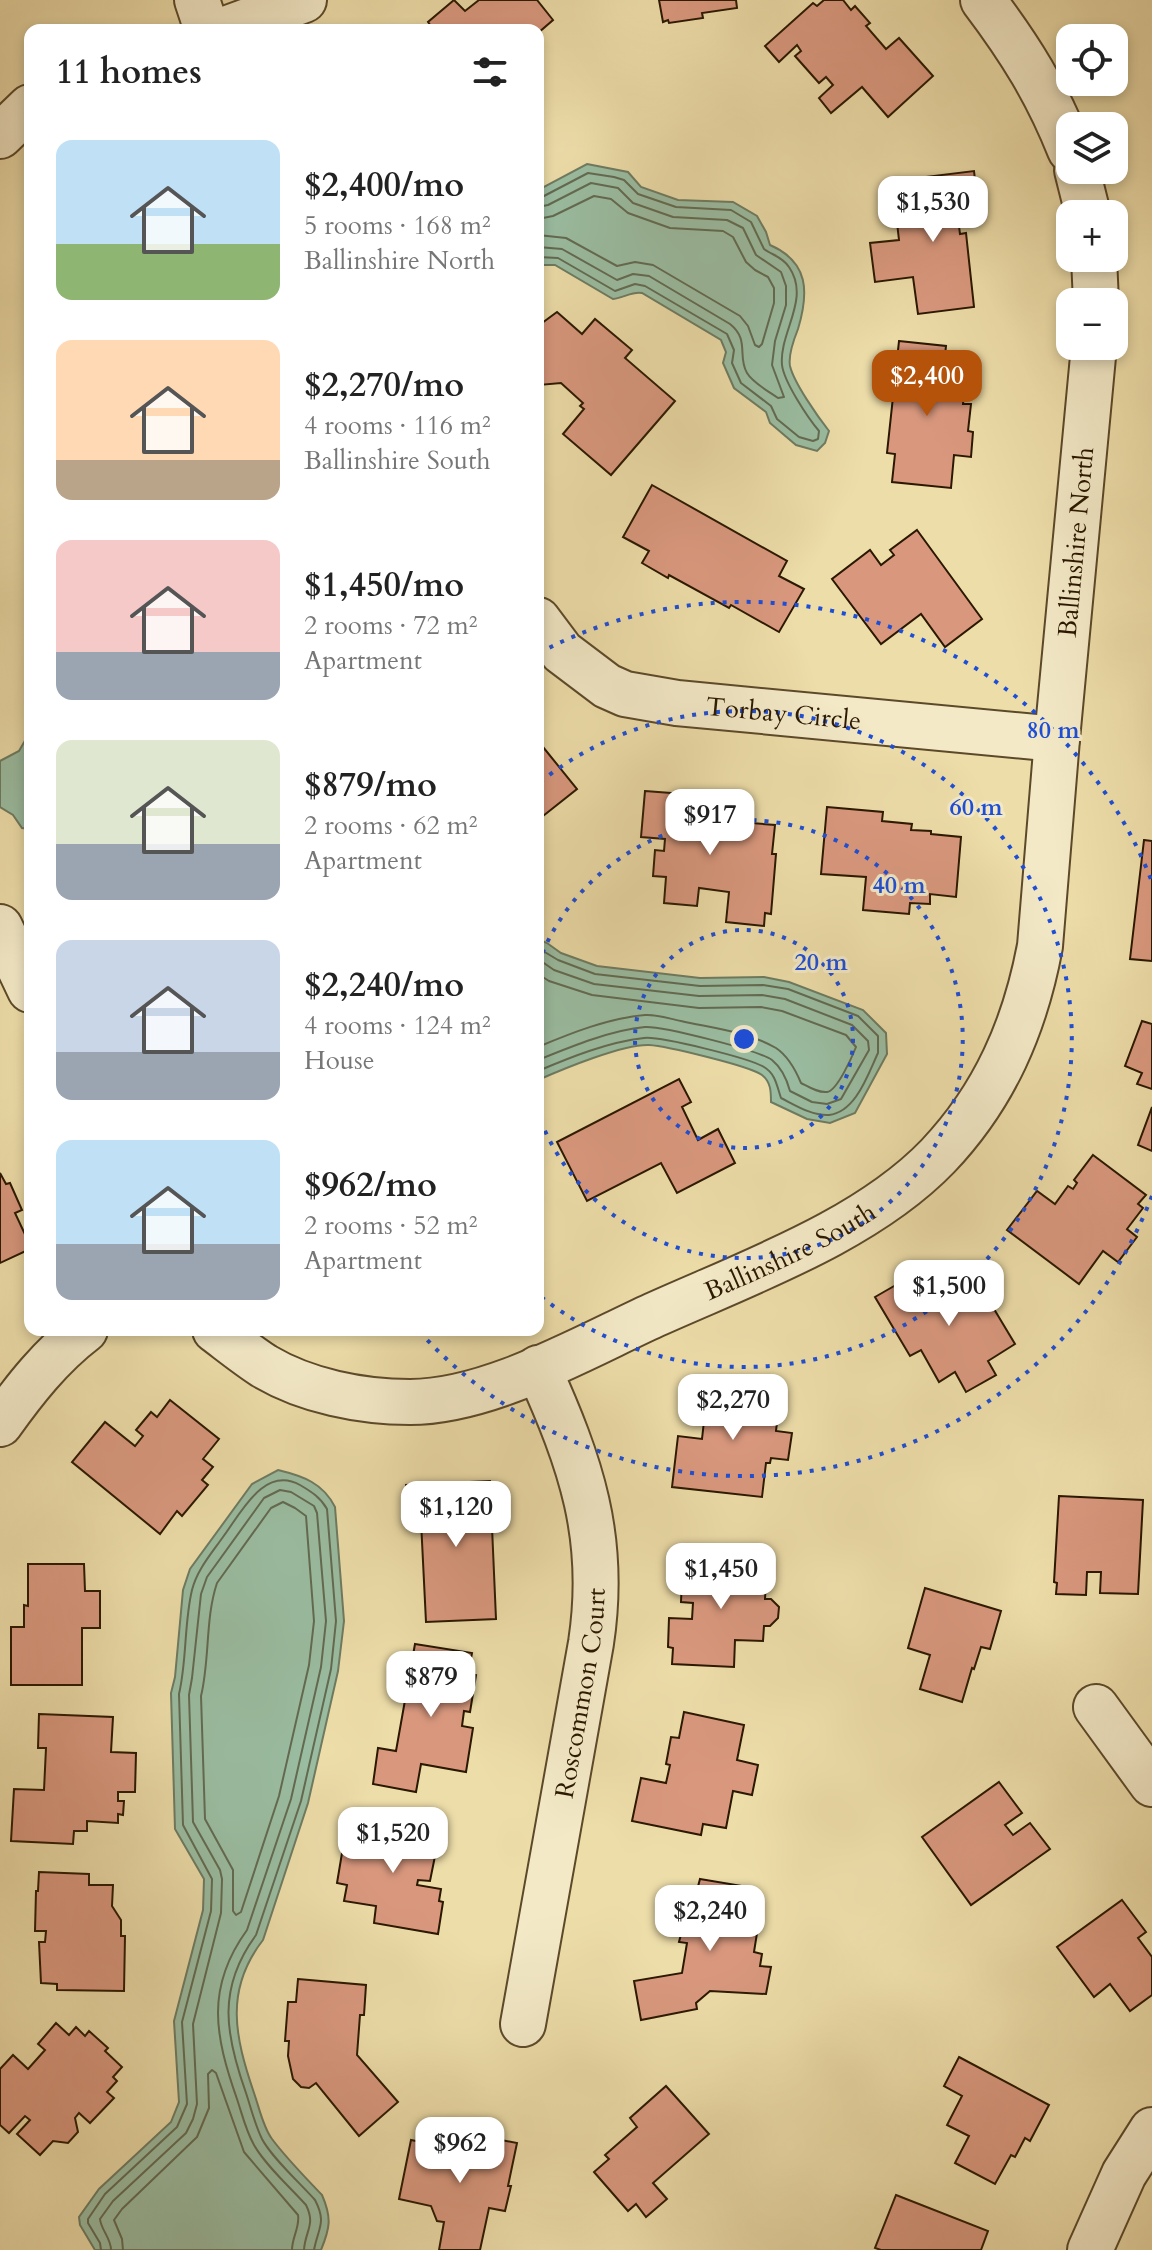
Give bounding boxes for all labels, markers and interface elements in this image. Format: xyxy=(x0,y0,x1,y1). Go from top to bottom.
map controls xyxy=(1056,24,1128,360)
button: locate xyxy=(1056,24,1128,96)
text: 11 homes xyxy=(56,49,202,95)
icon: filters xyxy=(468,50,512,94)
button: layers xyxy=(1056,112,1128,184)
text: $2,400/mo xyxy=(304,162,464,208)
icon: home xyxy=(120,172,216,268)
pin: $1,530 xyxy=(868,176,998,244)
text: $1,530 xyxy=(896,184,970,219)
button: + xyxy=(1056,200,1128,272)
text: 5 rooms · 168 m² xyxy=(304,208,491,243)
text: Ballinshire North xyxy=(304,243,495,278)
button: − xyxy=(1056,288,1128,360)
pin: $2,400 xyxy=(862,350,992,418)
text: $2,400 xyxy=(890,358,964,393)
text: $2,270/mo xyxy=(304,362,464,408)
icon: home xyxy=(120,372,216,468)
text: 4 rooms · 116 m² xyxy=(304,408,491,443)
text: Ballinshire South xyxy=(304,443,491,478)
street label: Ballinshire North xyxy=(1049,445,1102,639)
text: $1,450/mo xyxy=(304,562,464,608)
icon: home xyxy=(120,572,216,668)
text: 2 rooms · 72 m² xyxy=(304,608,477,643)
text: Apartment xyxy=(304,643,422,678)
street label: Torbay Circle xyxy=(705,688,863,738)
text: 80 m xyxy=(1026,714,1080,747)
text: $879/mo xyxy=(304,762,437,808)
icon: home xyxy=(120,772,216,868)
pin: $917 xyxy=(663,789,757,857)
text: 60 m xyxy=(949,791,1003,824)
text: $917 xyxy=(683,797,737,832)
text: 2 rooms · 62 m² xyxy=(304,808,477,843)
text: Apartment xyxy=(304,843,422,878)
text: 40 m xyxy=(872,869,926,902)
text: 20 m xyxy=(794,946,848,979)
text: $2,240/mo xyxy=(304,962,464,1008)
icon: home xyxy=(120,972,216,1068)
text: 4 rooms · 124 m² xyxy=(304,1008,491,1043)
centre of rings xyxy=(730,1025,758,1053)
text: House xyxy=(304,1043,375,1078)
text: $962/mo xyxy=(304,1162,437,1208)
icon: home xyxy=(120,1172,216,1268)
street label: Ballinshire South xyxy=(699,1194,882,1308)
text: 2 rooms · 52 m² xyxy=(304,1208,477,1243)
text: Apartment xyxy=(304,1243,422,1278)
pin: $1,500 xyxy=(884,1260,1014,1328)
text: $1,500 xyxy=(912,1268,986,1303)
pin: $2,270 xyxy=(668,1374,798,1442)
text: $2,270 xyxy=(696,1382,770,1417)
pin: $1,120 xyxy=(391,1481,521,1549)
text: $1,120 xyxy=(419,1489,493,1524)
pin: $1,450 xyxy=(656,1543,786,1611)
text: $1,450 xyxy=(684,1551,758,1586)
street label: Roscommon Court xyxy=(546,1588,613,1801)
pin: $879 xyxy=(384,1651,478,1719)
text: $879 xyxy=(404,1659,458,1694)
pin: $1,520 xyxy=(328,1807,458,1875)
text: $1,520 xyxy=(356,1815,430,1850)
pin: $2,240 xyxy=(645,1885,775,1953)
text: $2,240 xyxy=(673,1893,747,1928)
pin: $962 xyxy=(413,2117,507,2185)
text: $962 xyxy=(433,2125,487,2160)

